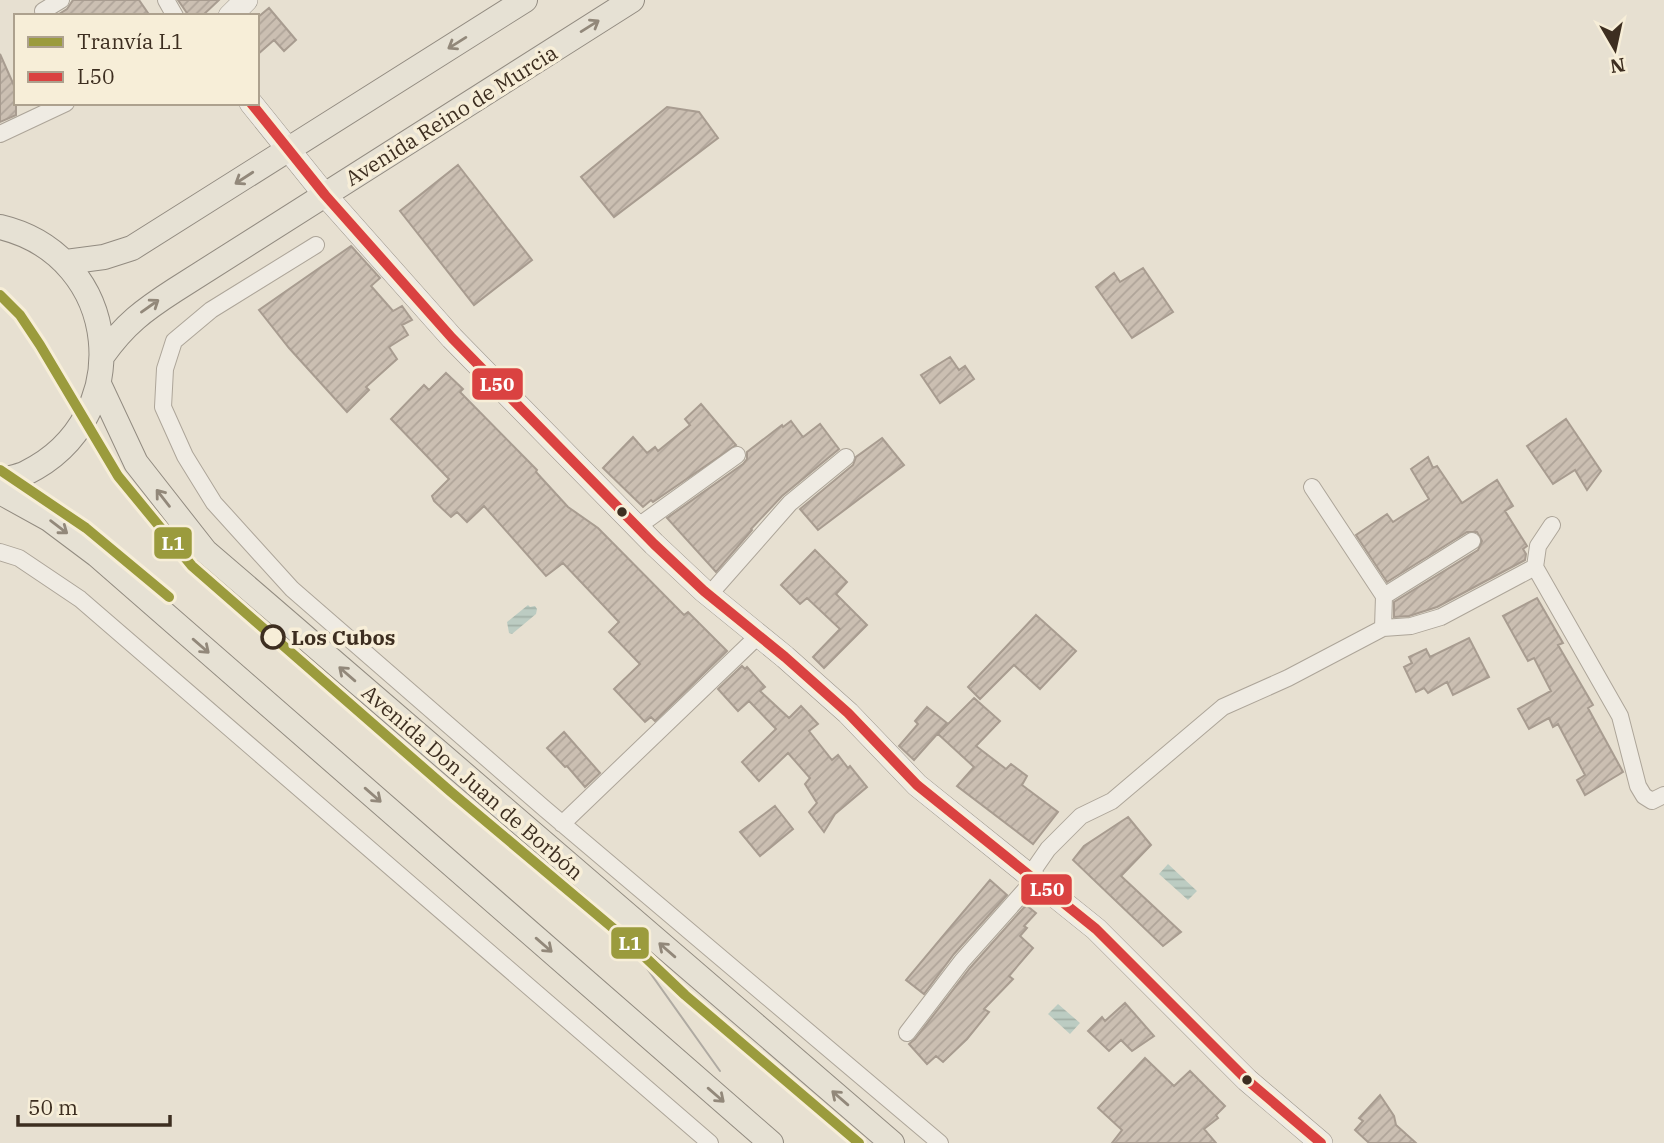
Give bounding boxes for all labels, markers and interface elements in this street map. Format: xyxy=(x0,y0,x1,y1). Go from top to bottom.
legend xyxy=(14,14,259,105)
north arrow xyxy=(1580,14,1650,84)
one-way arrow xyxy=(580,19,600,33)
text: Tranvía L1 xyxy=(77,27,184,55)
one-way arrow xyxy=(448,36,467,51)
street label: Avenida Reino de Murcia xyxy=(339,38,563,192)
text: N xyxy=(1608,53,1627,79)
text: L50 xyxy=(77,62,115,90)
one-way arrow xyxy=(235,172,255,186)
one-way arrow xyxy=(141,299,159,314)
line badge: L50 xyxy=(471,367,524,401)
text: L50 xyxy=(480,372,514,396)
one-way arrow xyxy=(155,489,170,507)
unlabelled marker xyxy=(615,505,629,519)
one-way arrow xyxy=(49,519,68,534)
line badge: L1 xyxy=(153,526,193,560)
text: L1 xyxy=(161,531,185,555)
place label: Los Cubos xyxy=(291,623,395,651)
marker: Los Cubos xyxy=(261,625,285,649)
one-way arrow xyxy=(192,638,210,654)
one-way arrow xyxy=(338,666,356,682)
street label: Avenida Don Juan de Borbón xyxy=(356,678,590,886)
one-way arrow xyxy=(363,787,381,803)
line badge: L50 xyxy=(1020,873,1073,906)
text: L50 xyxy=(1030,877,1064,901)
line badge: L1 xyxy=(610,926,650,960)
text: L1 xyxy=(618,931,642,955)
one-way arrow xyxy=(535,937,553,953)
one-way arrow xyxy=(659,942,677,958)
unlabelled marker xyxy=(1240,1073,1254,1087)
scale bar xyxy=(18,1084,170,1128)
one-way arrow xyxy=(706,1087,724,1103)
one-way arrow xyxy=(831,1090,849,1106)
text: 50 m xyxy=(28,1093,78,1121)

